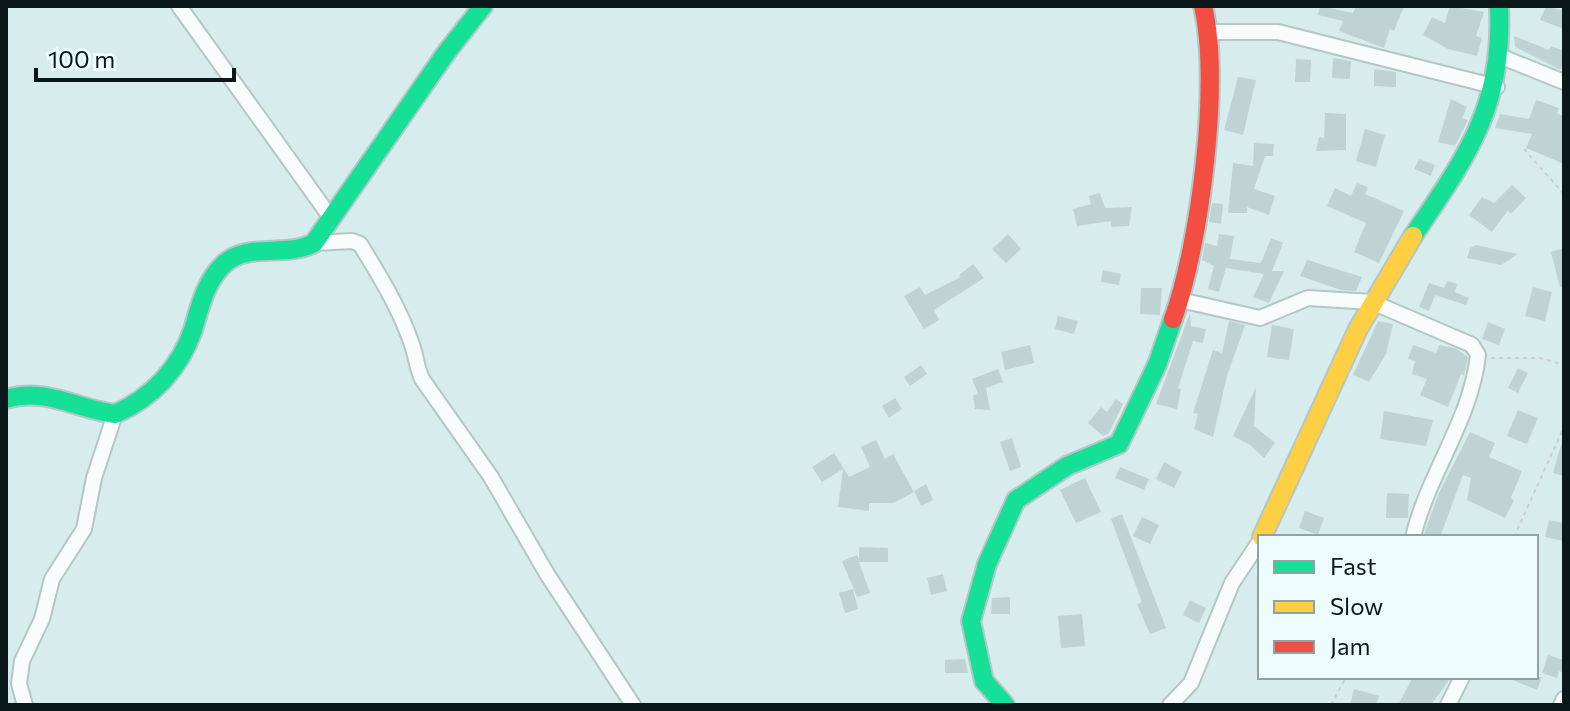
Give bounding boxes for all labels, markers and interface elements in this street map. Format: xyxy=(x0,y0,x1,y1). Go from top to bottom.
scale bar xyxy=(36,32,234,82)
text: 100 m xyxy=(48,44,115,73)
legend xyxy=(1258,535,1538,679)
text: Fast xyxy=(1330,551,1377,580)
text: Slow xyxy=(1330,591,1383,620)
text: Jam xyxy=(1330,631,1370,660)

